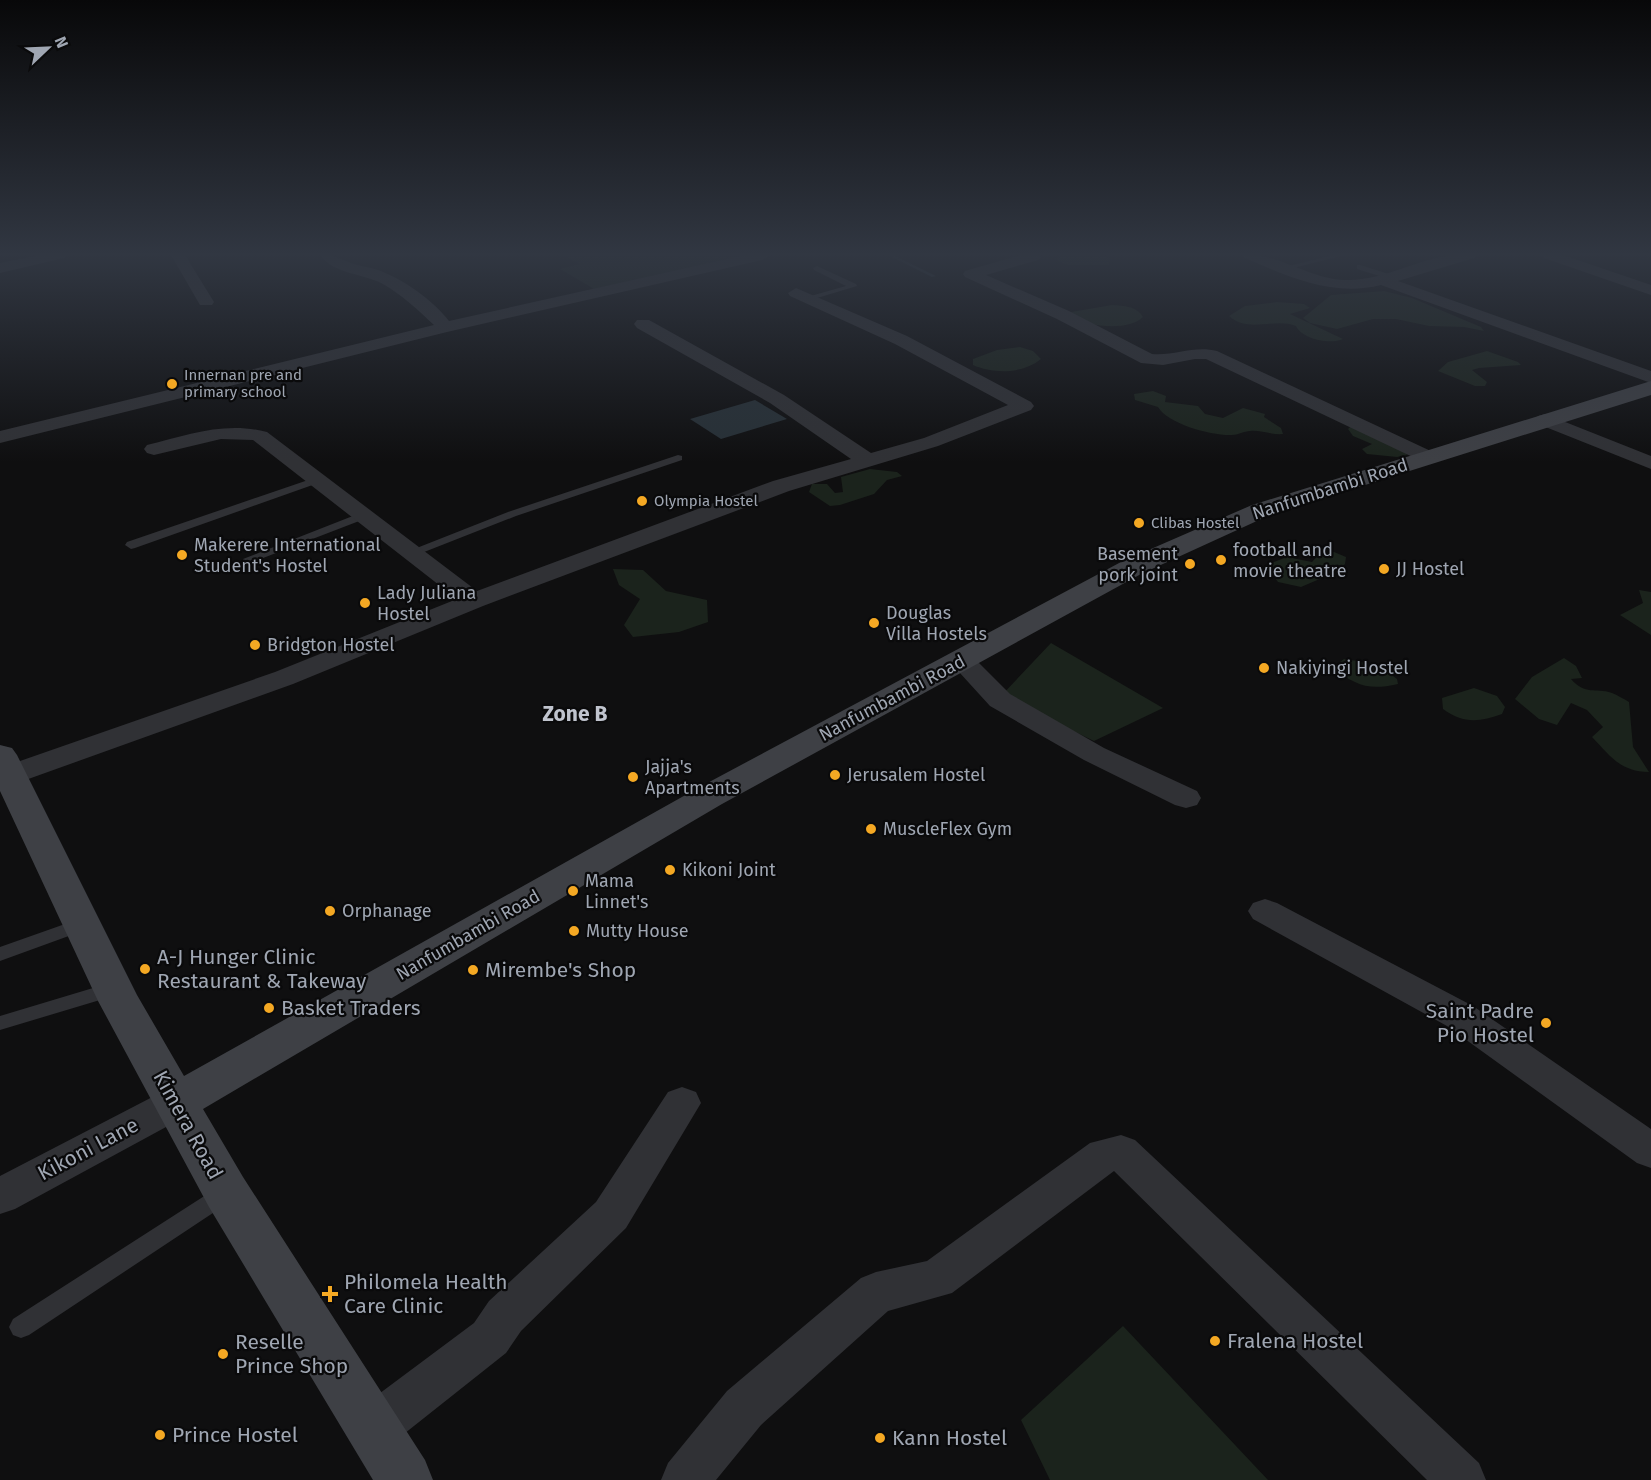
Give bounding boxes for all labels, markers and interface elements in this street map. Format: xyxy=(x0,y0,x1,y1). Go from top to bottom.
north arrow xyxy=(18,18,78,78)
text: N xyxy=(51,34,72,51)
place label: Innernan pre and primary school xyxy=(184,366,302,401)
marker: Innernan pre and primary school xyxy=(165,377,179,391)
street label: Nanfumbambi Road xyxy=(1249,453,1411,525)
place label: Olympia Hostel xyxy=(654,492,758,510)
marker: Olympia Hostel xyxy=(635,494,649,508)
place label: Clibas Hostel xyxy=(1151,514,1240,532)
marker: Clibas Hostel xyxy=(1132,516,1146,530)
place label: Makerere International Student's Hostel xyxy=(194,534,381,577)
place label: football and movie theatre xyxy=(1233,539,1347,582)
place label: Basement pork joint xyxy=(1097,543,1179,586)
marker: Makerere International Student's Hostel xyxy=(175,548,189,562)
marker: football and movie theatre xyxy=(1214,553,1228,567)
marker: Basement pork joint xyxy=(1183,557,1197,571)
place label: JJ Hostel xyxy=(1396,558,1464,580)
marker: JJ Hostel xyxy=(1377,562,1391,576)
place label: Lady Juliana Hostel xyxy=(377,582,476,625)
marker: Lady Juliana Hostel xyxy=(358,596,372,610)
place label: Douglas Villa Hostels xyxy=(886,602,987,645)
marker: Douglas Villa Hostels xyxy=(867,616,881,630)
place label: Bridgton Hostel xyxy=(267,634,395,656)
marker: Bridgton Hostel xyxy=(248,638,262,652)
street label: Nanfumbambi Road xyxy=(815,650,969,746)
place label: Nakiyingi Hostel xyxy=(1276,657,1409,679)
marker: Nakiyingi Hostel xyxy=(1257,661,1271,675)
district label: Zone B xyxy=(543,701,607,727)
place label: Jajja's Apartments xyxy=(645,756,740,799)
place label: Jerusalem Hostel xyxy=(847,764,985,786)
marker: Jerusalem Hostel xyxy=(828,768,842,782)
marker: Jajja's Apartments xyxy=(626,770,640,784)
place label: MuscleFlex Gym xyxy=(883,818,1012,840)
marker: MuscleFlex Gym xyxy=(864,822,878,836)
place label: Kikoni Joint xyxy=(682,859,776,881)
marker: Kikoni Joint xyxy=(663,863,677,877)
place label: Mama Linnet's xyxy=(585,870,648,913)
marker: Mama Linnet's xyxy=(566,884,580,898)
street label: Nanfumbambi Road xyxy=(392,885,544,985)
place label: Orphanage xyxy=(342,900,431,922)
marker: Orphanage xyxy=(323,904,337,918)
place label: Mutty House xyxy=(586,920,688,942)
marker: Mutty House xyxy=(567,924,581,938)
place label: A-J Hunger Clinic Restaurant & Takeway xyxy=(157,944,367,994)
place label: Mirembe's Shop xyxy=(485,957,636,983)
marker: A-J Hunger Clinic Restaurant & Takeway xyxy=(138,962,152,976)
marker: Mirembe's Shop xyxy=(466,963,480,977)
place label: Basket Traders xyxy=(281,995,421,1021)
place label: Saint Padre Pio Hostel xyxy=(1426,998,1534,1048)
marker: Basket Traders xyxy=(262,1001,276,1015)
marker: Saint Padre Pio Hostel xyxy=(1539,1016,1553,1030)
street label: Kimera Road xyxy=(147,1066,229,1184)
street label: Kikoni Lane xyxy=(33,1112,143,1186)
place label: Philomela Health Care Clinic xyxy=(344,1269,508,1319)
marker: Philomela Health Care Clinic xyxy=(321,1285,339,1303)
place label: Fralena Hostel xyxy=(1227,1328,1363,1354)
place label: Reselle Prince Shop xyxy=(235,1329,348,1379)
marker: Fralena Hostel xyxy=(1208,1334,1222,1348)
marker: Reselle Prince Shop xyxy=(216,1347,230,1361)
place label: Prince Hostel xyxy=(172,1422,298,1448)
place label: Kann Hostel xyxy=(892,1425,1007,1451)
marker: Prince Hostel xyxy=(153,1428,167,1442)
marker: Kann Hostel xyxy=(873,1431,887,1445)

